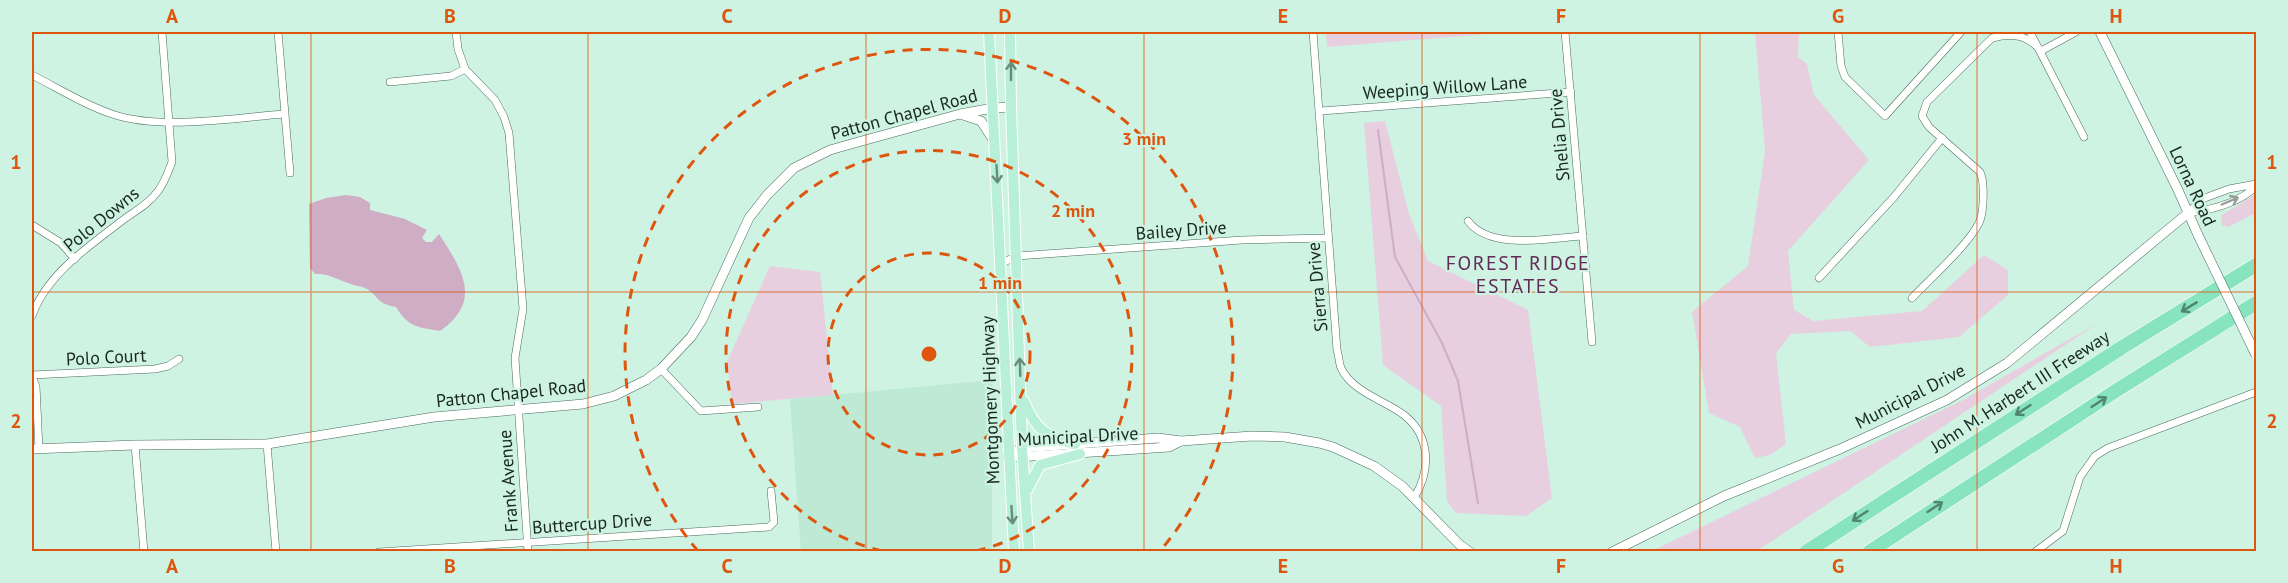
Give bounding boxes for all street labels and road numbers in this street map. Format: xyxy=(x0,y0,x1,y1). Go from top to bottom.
street label: Weeping Willow Lane xyxy=(1362,70,1528,104)
street label: Patton Chapel Road xyxy=(828,83,980,145)
street label: Shelia Drive xyxy=(1544,88,1574,182)
street label: Lorna Road xyxy=(2164,142,2222,230)
street label: Polo Downs xyxy=(59,182,143,256)
street label: Bailey Drive xyxy=(1135,215,1227,245)
street label: Sierra Drive xyxy=(1302,241,1332,333)
street label: Montgomery Highway xyxy=(976,315,1004,485)
street label: John M. Harbert III Freeway xyxy=(1925,324,2114,458)
street label: Polo Court xyxy=(65,343,147,371)
street label: Municipal Drive xyxy=(1851,358,1969,434)
street label: Patton Chapel Road xyxy=(435,374,587,412)
street label: Municipal Drive xyxy=(1017,421,1139,451)
street label: Frank Avenue xyxy=(493,429,523,533)
street label: Buttercup Drive xyxy=(531,507,653,539)

